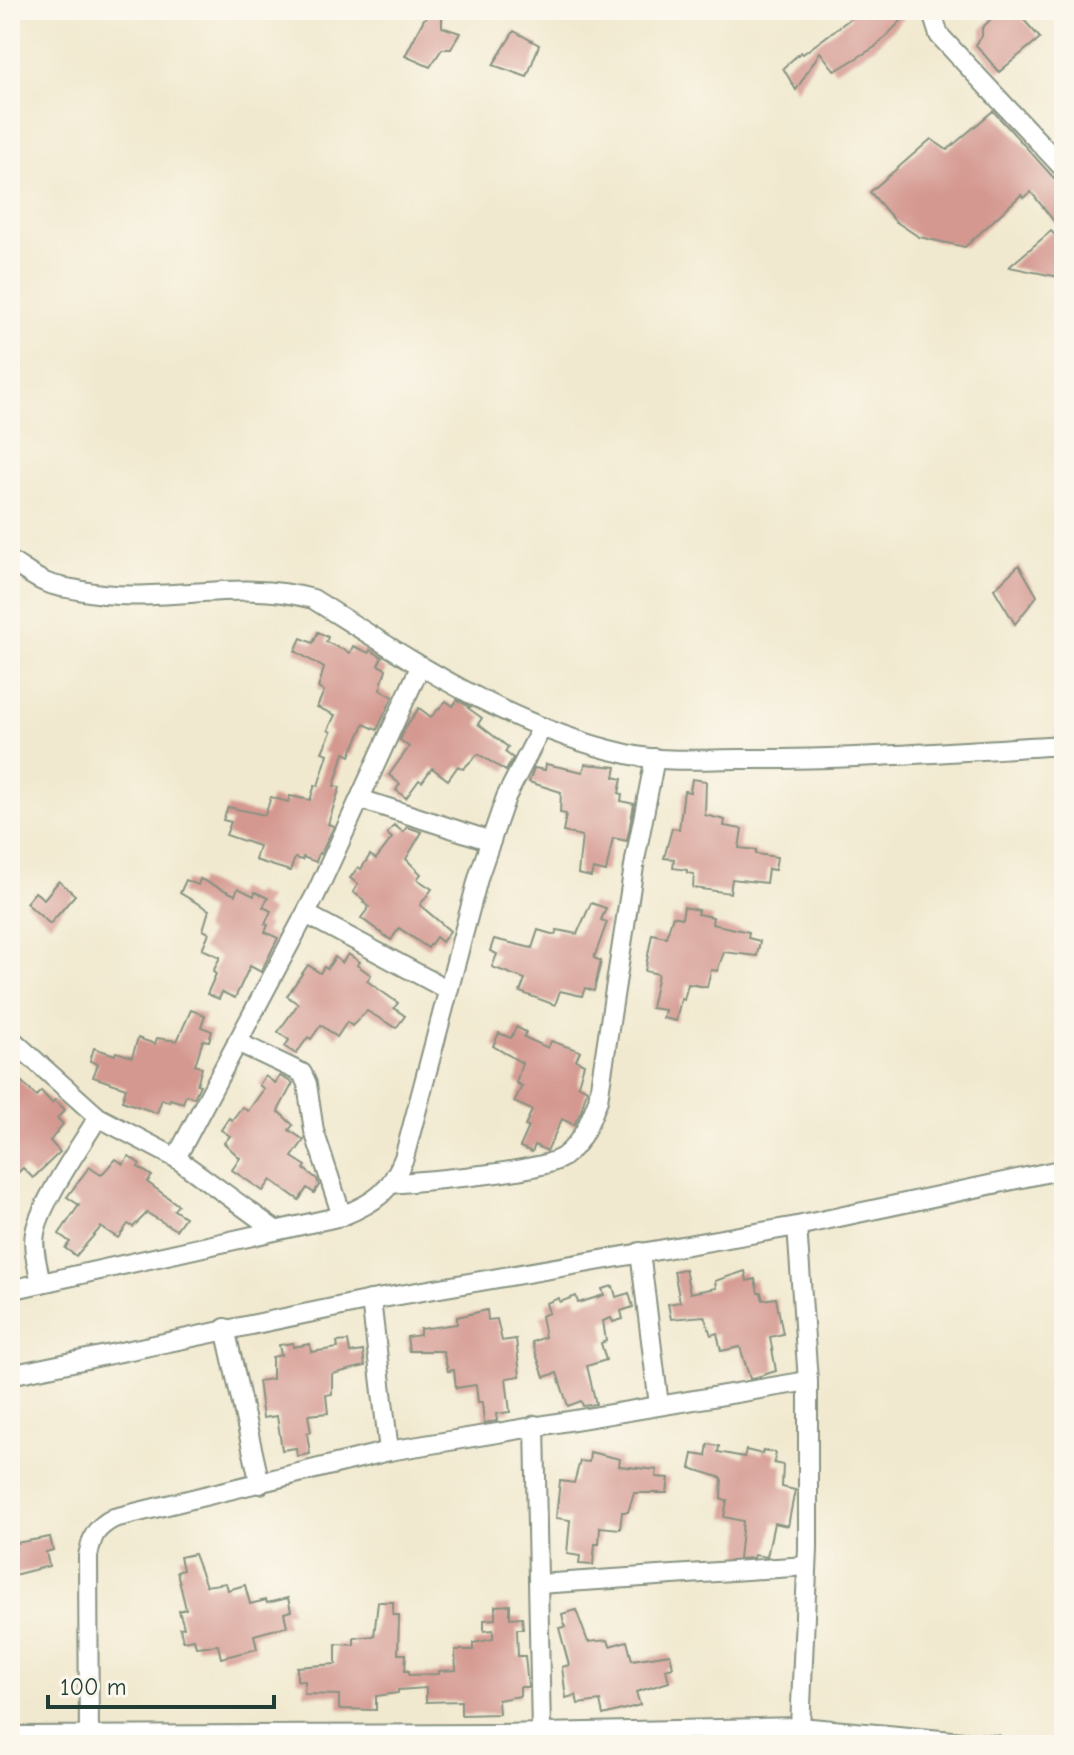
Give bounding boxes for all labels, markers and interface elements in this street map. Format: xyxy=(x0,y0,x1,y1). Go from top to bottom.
scale bar xyxy=(48,1659,274,1709)
text: 100 m xyxy=(60,1673,127,1701)

